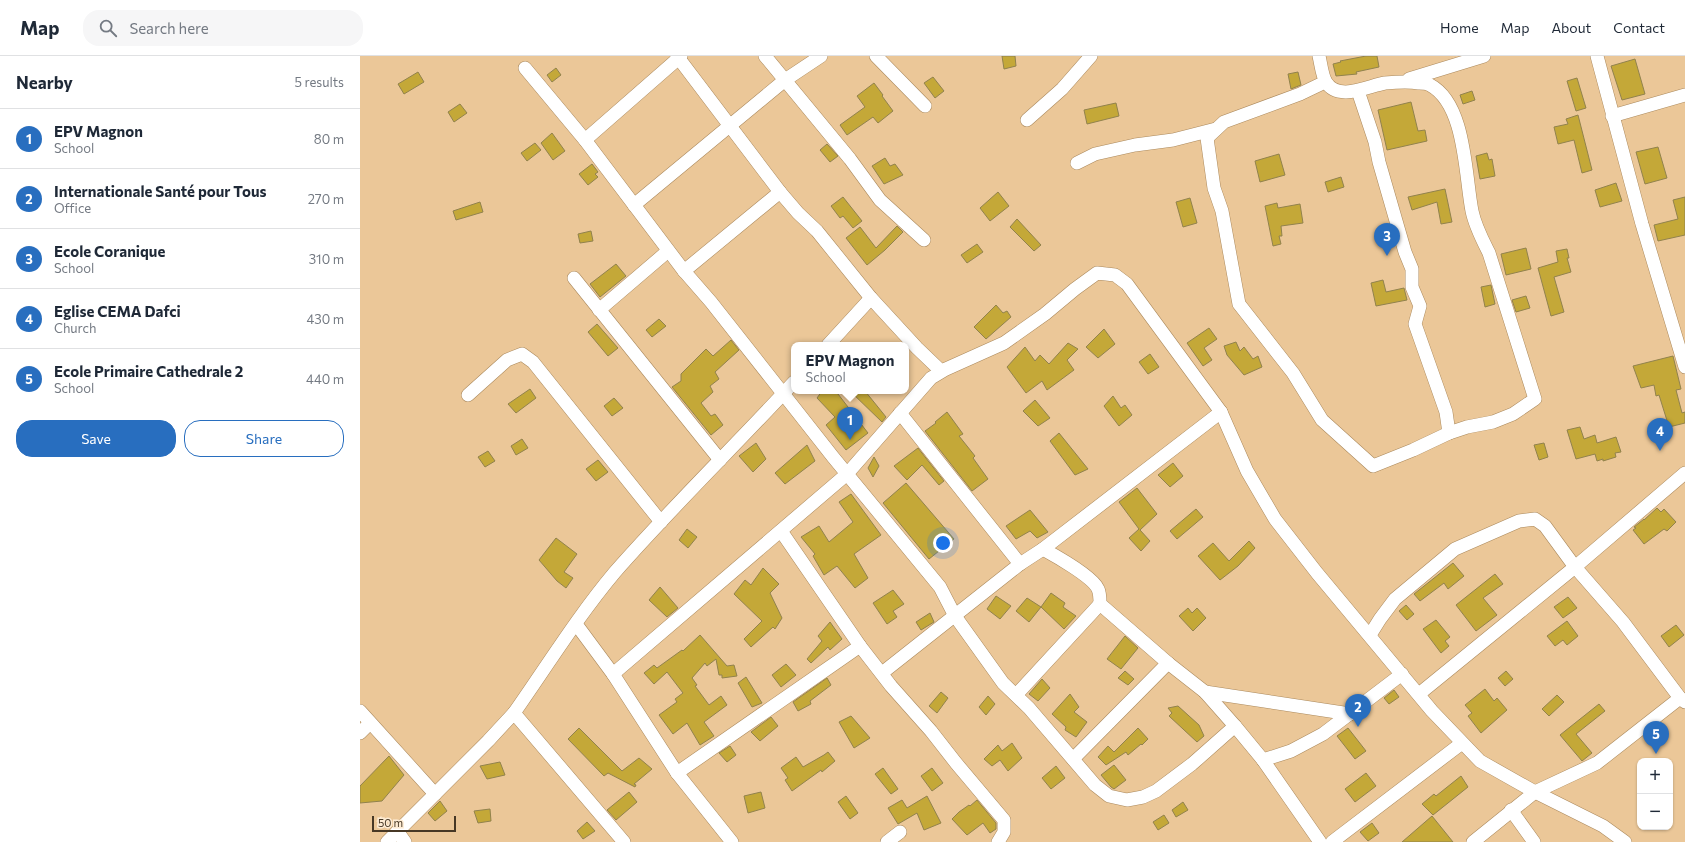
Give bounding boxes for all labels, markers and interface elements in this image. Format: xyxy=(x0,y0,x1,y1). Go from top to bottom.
search box xyxy=(83,10,363,46)
text: Map xyxy=(20,16,59,39)
icon: search xyxy=(97,17,119,39)
text: Search here xyxy=(129,19,209,37)
text: Home xyxy=(1440,19,1479,36)
text: Map xyxy=(1501,19,1529,36)
text: About xyxy=(1551,19,1591,36)
text: Contact xyxy=(1613,19,1665,36)
text: Nearby xyxy=(16,72,73,93)
text: 5 results xyxy=(294,74,344,90)
text: EPV Magnon xyxy=(54,122,143,140)
text: 1 xyxy=(26,131,32,147)
text: 80 m xyxy=(314,131,344,147)
text: School xyxy=(54,140,94,156)
text: Internationale Santé pour Tous xyxy=(54,182,266,200)
text: 2 xyxy=(25,191,33,207)
text: 270 m xyxy=(308,191,344,207)
text: Office xyxy=(54,200,91,216)
pin: 3 xyxy=(1374,223,1400,256)
text: Ecole Coranique xyxy=(54,242,165,260)
text: 3 xyxy=(25,251,33,267)
text: 310 m xyxy=(309,251,344,267)
text: School xyxy=(54,260,94,276)
text: Eglise CEMA Dafci xyxy=(54,302,181,320)
text: 4 xyxy=(25,311,33,327)
text: 430 m xyxy=(306,311,344,327)
text: Church xyxy=(54,320,96,336)
popup xyxy=(791,342,909,394)
text: EPV Magnon xyxy=(806,351,894,369)
text: Ecole Primaire Cathedrale 2 xyxy=(54,362,243,380)
text: School xyxy=(806,369,846,385)
text: 5 xyxy=(25,371,33,387)
text: 440 m xyxy=(306,371,344,387)
text: School xyxy=(54,380,94,396)
pin: 1 xyxy=(837,407,863,440)
pin: 4 xyxy=(1647,418,1673,451)
button: Save xyxy=(16,420,176,457)
button: Share xyxy=(184,420,344,457)
your location xyxy=(933,533,953,553)
pin: 2 xyxy=(1345,694,1371,727)
pin: 5 xyxy=(1643,721,1669,754)
map controls xyxy=(1637,758,1673,830)
button: + xyxy=(1637,758,1673,794)
button: − xyxy=(1637,794,1673,830)
scale bar xyxy=(372,814,456,833)
text: 50 m xyxy=(378,816,403,829)

